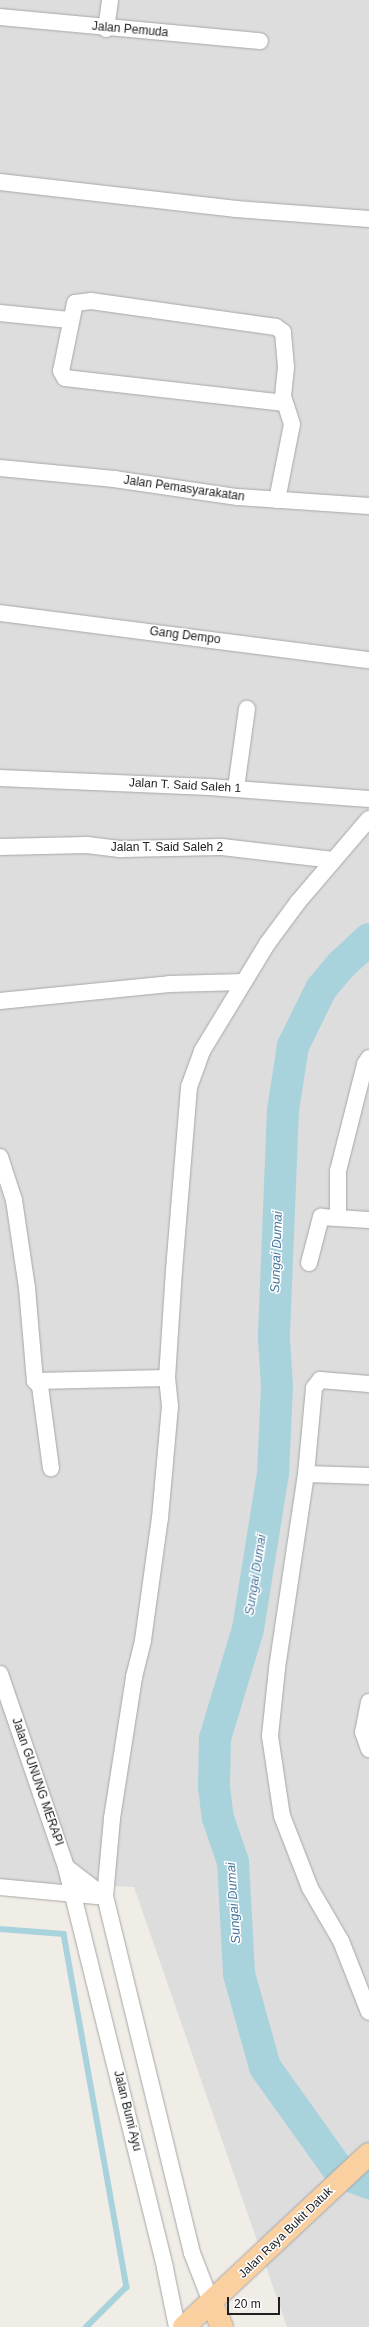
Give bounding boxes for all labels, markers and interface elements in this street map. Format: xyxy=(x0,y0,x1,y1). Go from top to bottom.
street label: Jalan Pemuda xyxy=(91,19,169,41)
street label: Jalan Pemasyarakatan xyxy=(123,473,245,505)
street label: Gang Dempo xyxy=(149,625,221,647)
street label: Jalan T. Said Saleh 1 xyxy=(128,776,242,796)
street label: Jalan T. Said Saleh 2 xyxy=(111,841,223,855)
water label: Sungai Dumai xyxy=(268,1211,286,1293)
water label: Sungai Dumai xyxy=(242,1533,270,1617)
street label: Jalan GUNUNG MERAPI xyxy=(8,1716,66,1848)
water label: Sungai Dumai xyxy=(223,1862,245,1944)
street label: Jalan Bumi Ayu xyxy=(110,2069,144,2153)
street label: Jalan Raya Bukit Datuk xyxy=(236,2184,336,2282)
scale bar xyxy=(229,2289,282,2315)
text: 20 m xyxy=(234,2297,261,2311)

